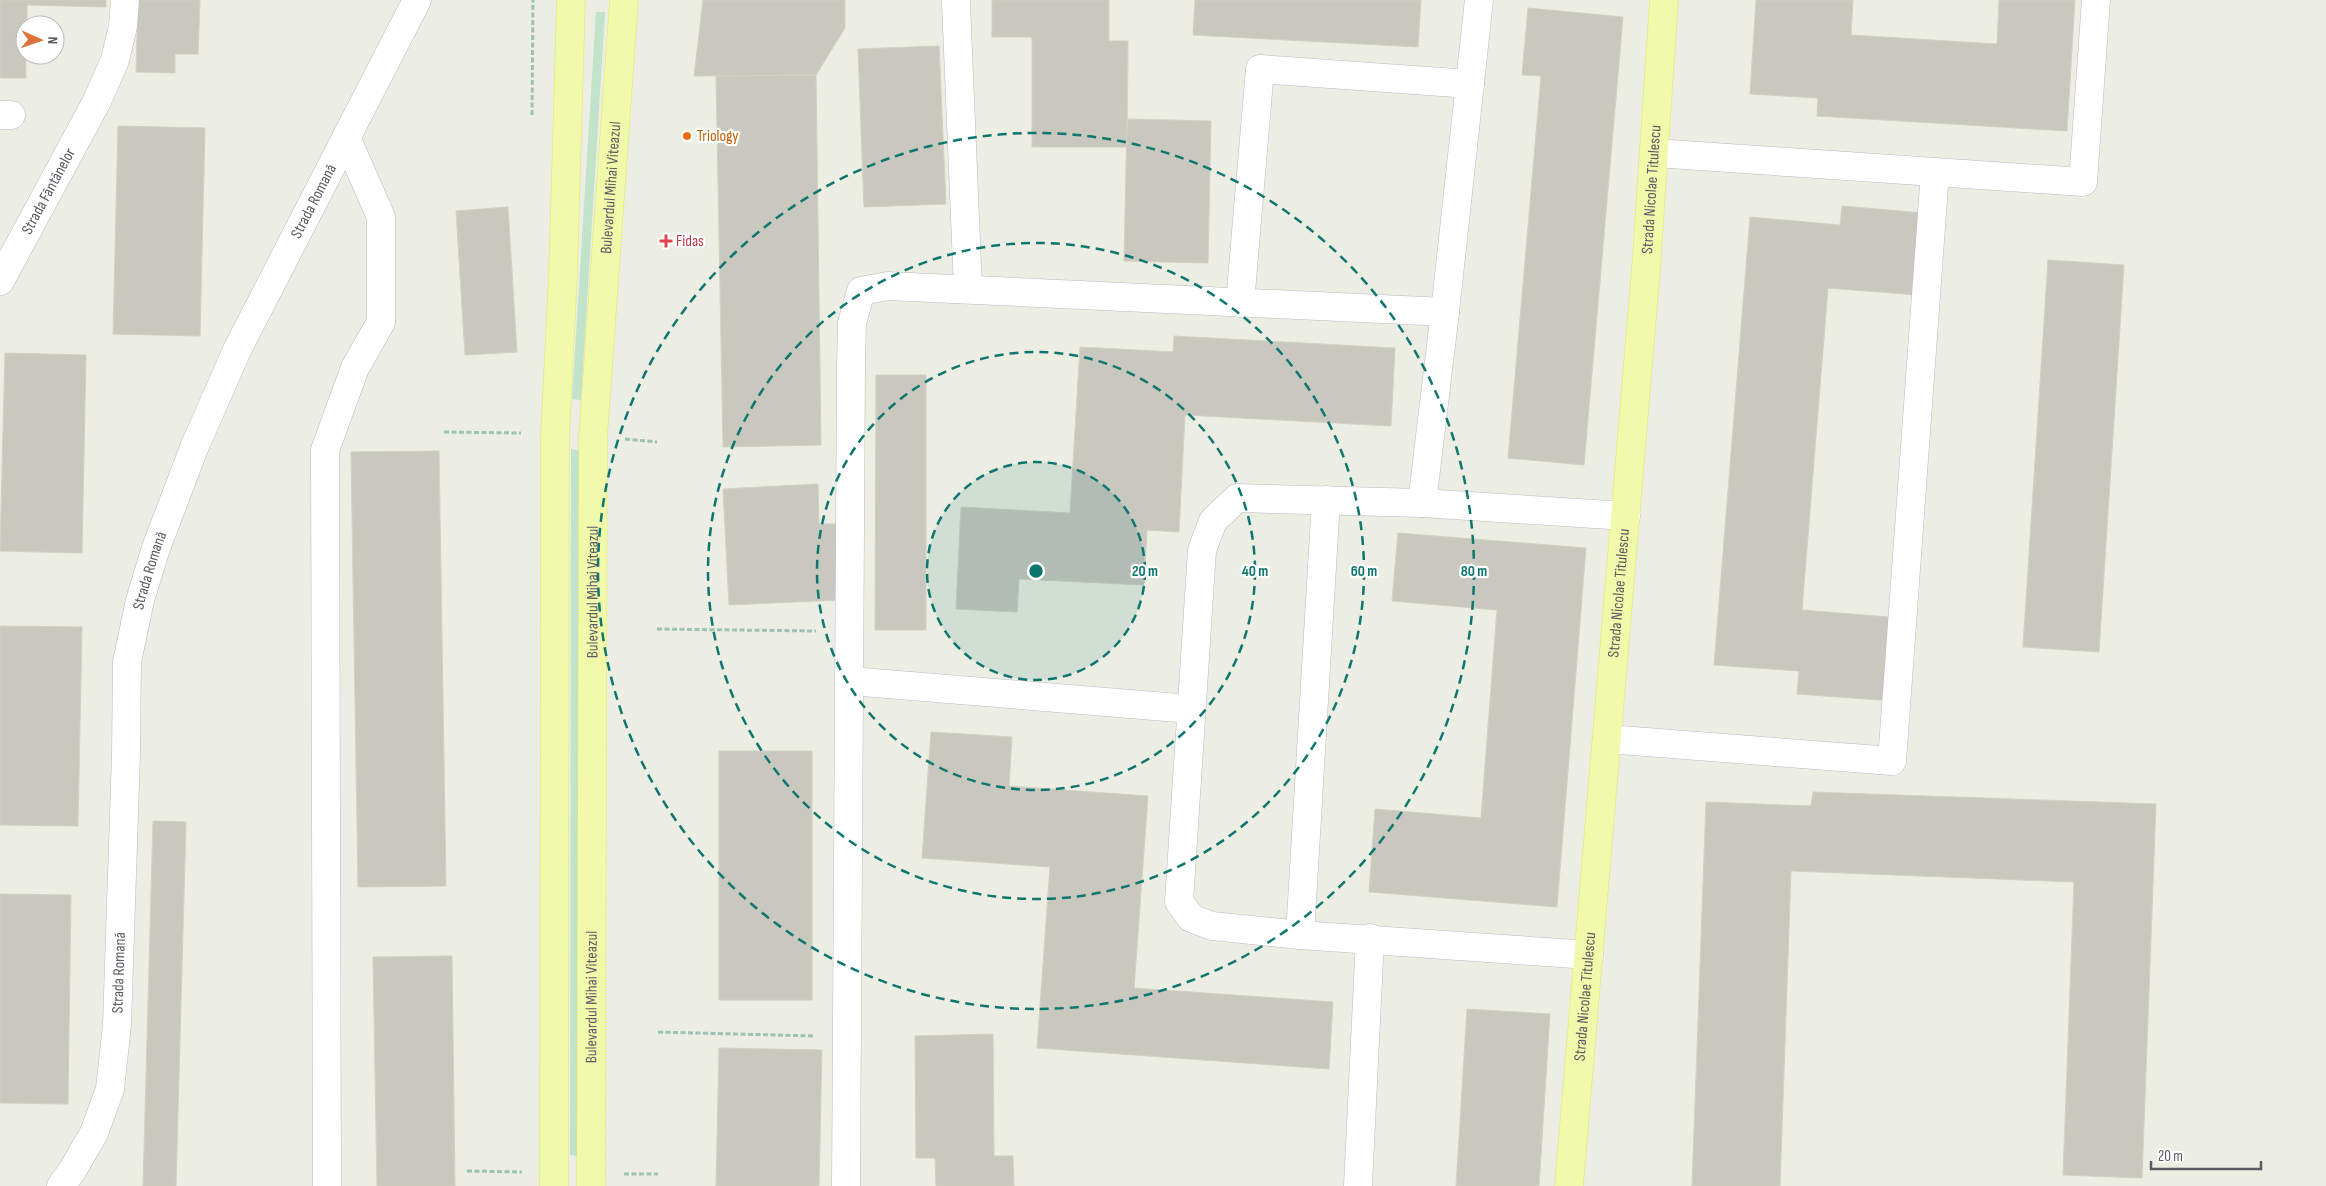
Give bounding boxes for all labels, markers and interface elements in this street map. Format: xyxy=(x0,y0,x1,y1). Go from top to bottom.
north arrow xyxy=(15,15,65,65)
text: N xyxy=(44,36,61,44)
street label: Bulevardul Mihai Viteazul xyxy=(597,121,625,254)
street label: Strada Nicolae Titulescu xyxy=(1638,124,1665,255)
place label: Triology xyxy=(697,127,738,146)
marker: Triology xyxy=(681,130,693,142)
street label: Strada Fântânelor xyxy=(17,144,79,238)
street label: Strada Romană xyxy=(287,161,341,242)
place label: Fidas xyxy=(676,232,704,251)
marker: Fidas xyxy=(660,235,672,247)
street label: Bulevardul Mihai Viteazul xyxy=(583,526,602,658)
street label: Strada Nicolae Titulescu xyxy=(1604,528,1634,658)
street label: Strada Romană xyxy=(129,529,171,611)
centre of rings xyxy=(1027,562,1045,580)
text: 20 m xyxy=(1132,562,1158,581)
text: 40 m xyxy=(1242,562,1268,581)
text: 60 m xyxy=(1351,562,1377,581)
text: 80 m xyxy=(1461,562,1487,581)
street label: Bulevardul Mihai Viteazul xyxy=(582,931,601,1063)
street label: Strada Nicolae Titulescu xyxy=(1570,931,1600,1062)
street label: Strada Romană xyxy=(108,932,130,1014)
scale bar xyxy=(2151,1138,2261,1170)
text: 20 m xyxy=(2158,1147,2183,1166)

